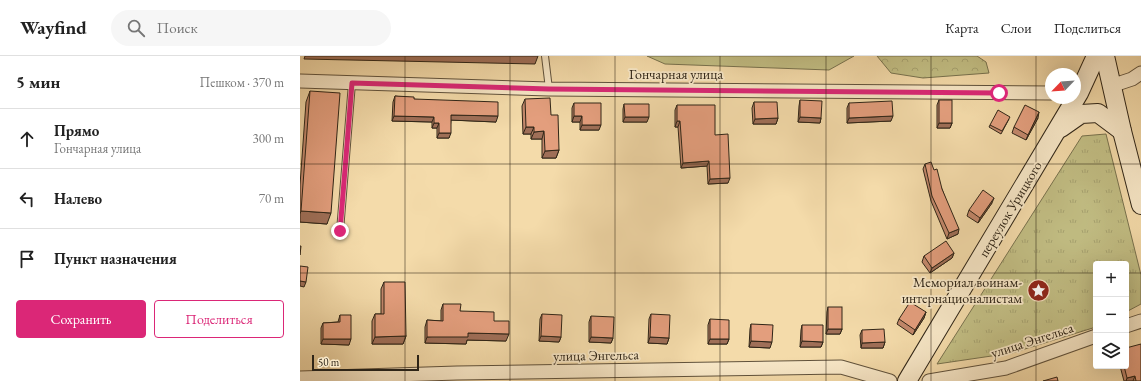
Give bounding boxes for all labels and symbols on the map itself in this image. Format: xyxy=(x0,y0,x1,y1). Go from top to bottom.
street label: Гончарная улица xyxy=(629,65,723,83)
north arrow xyxy=(1045,68,1081,104)
route start xyxy=(990,84,1008,102)
street label: переулок Урицкого xyxy=(974,158,1046,260)
route end xyxy=(331,222,349,240)
place label: Мемориал воинам- интернационалистам xyxy=(902,273,1022,307)
place icon: Мемориал воинам- интернационалистам xyxy=(1025,277,1051,303)
street label: улица Энгельса xyxy=(988,318,1076,362)
street label: улица Энгельса xyxy=(553,345,639,365)
scale bar xyxy=(312,353,419,372)

